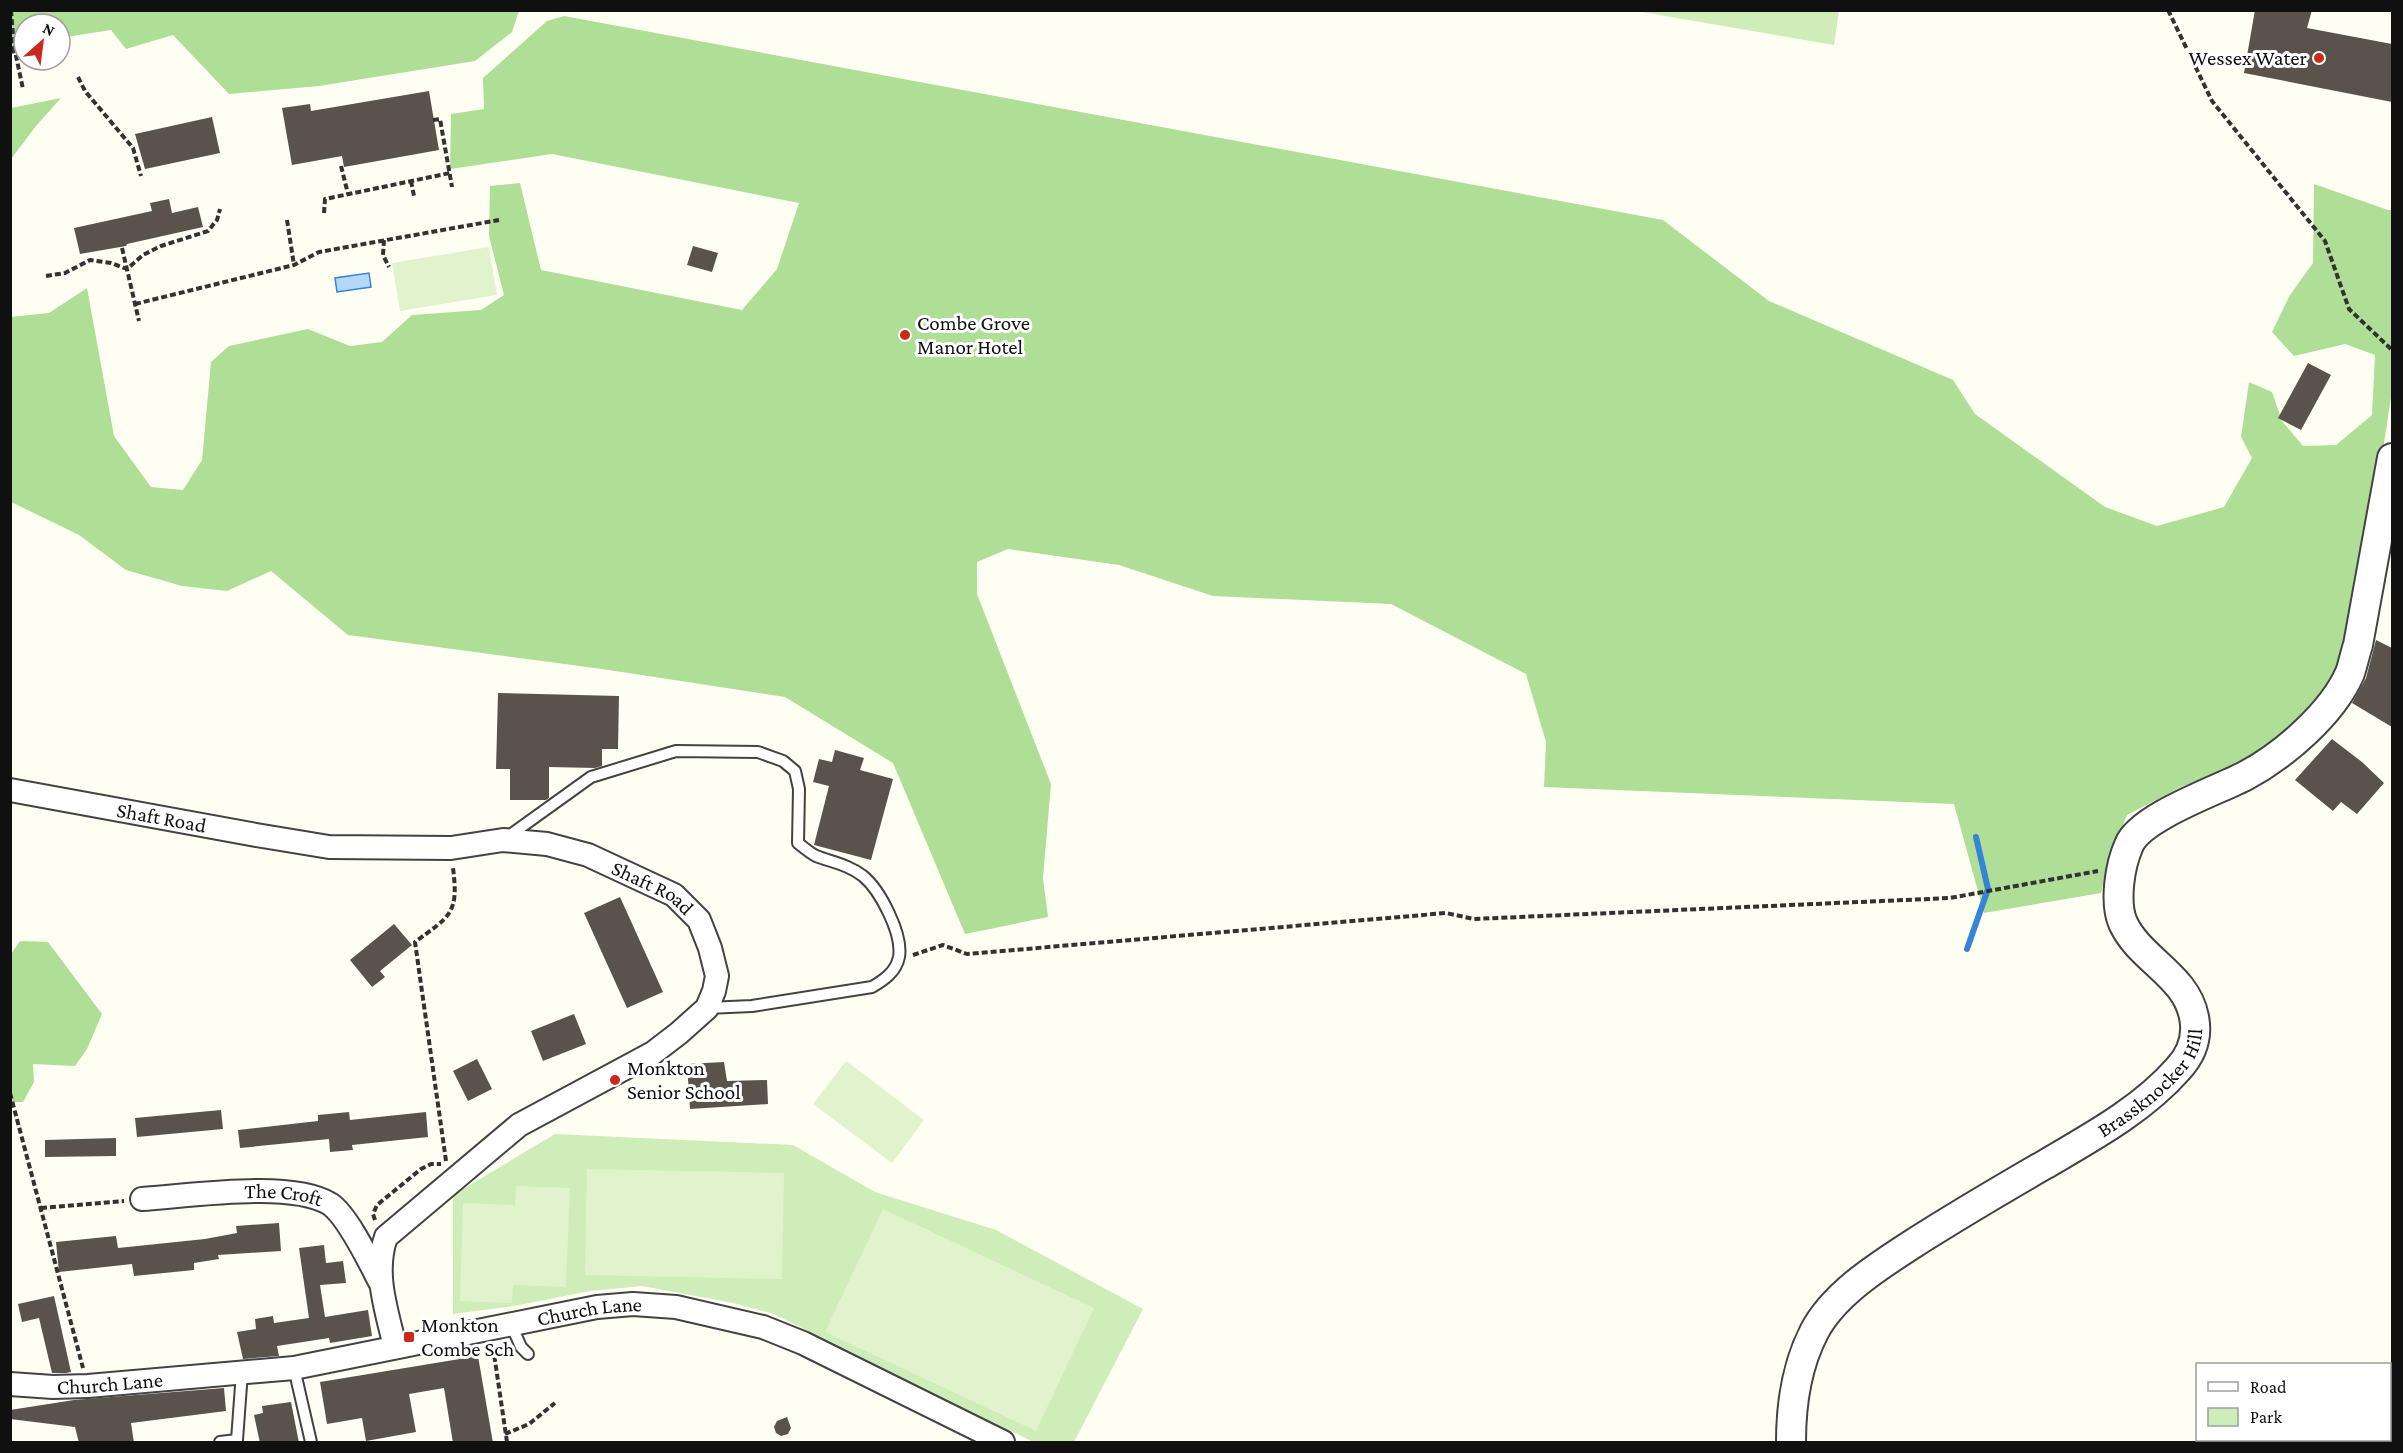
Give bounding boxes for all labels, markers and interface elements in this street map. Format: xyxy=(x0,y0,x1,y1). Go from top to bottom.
north arrow xyxy=(12,12,72,72)
text: N xyxy=(40,19,58,39)
place label: Wessex Water xyxy=(2189,46,2308,70)
marker: Wessex Water xyxy=(2312,51,2326,65)
place label: Combe Grove Manor Hotel xyxy=(917,311,1030,359)
marker: Combe Grove Manor Hotel xyxy=(898,328,912,342)
street label: Shaft Road xyxy=(115,798,208,838)
street label: Shaft Road xyxy=(608,856,699,920)
street label: Brassknocker Hill xyxy=(2093,1028,2207,1142)
place label: Monkton Senior School xyxy=(627,1056,741,1104)
marker: Monkton Senior School xyxy=(608,1073,622,1087)
street label: The Croft xyxy=(244,1179,327,1212)
street label: Church Lane xyxy=(535,1292,643,1331)
place label: Monkton Combe Sch xyxy=(421,1313,514,1361)
marker: Monkton Combe Sch xyxy=(402,1330,416,1344)
legend xyxy=(2196,1363,2391,1441)
street label: Church Lane xyxy=(56,1368,164,1399)
text: Road xyxy=(2250,1377,2287,1397)
text: Park xyxy=(2250,1407,2282,1427)

